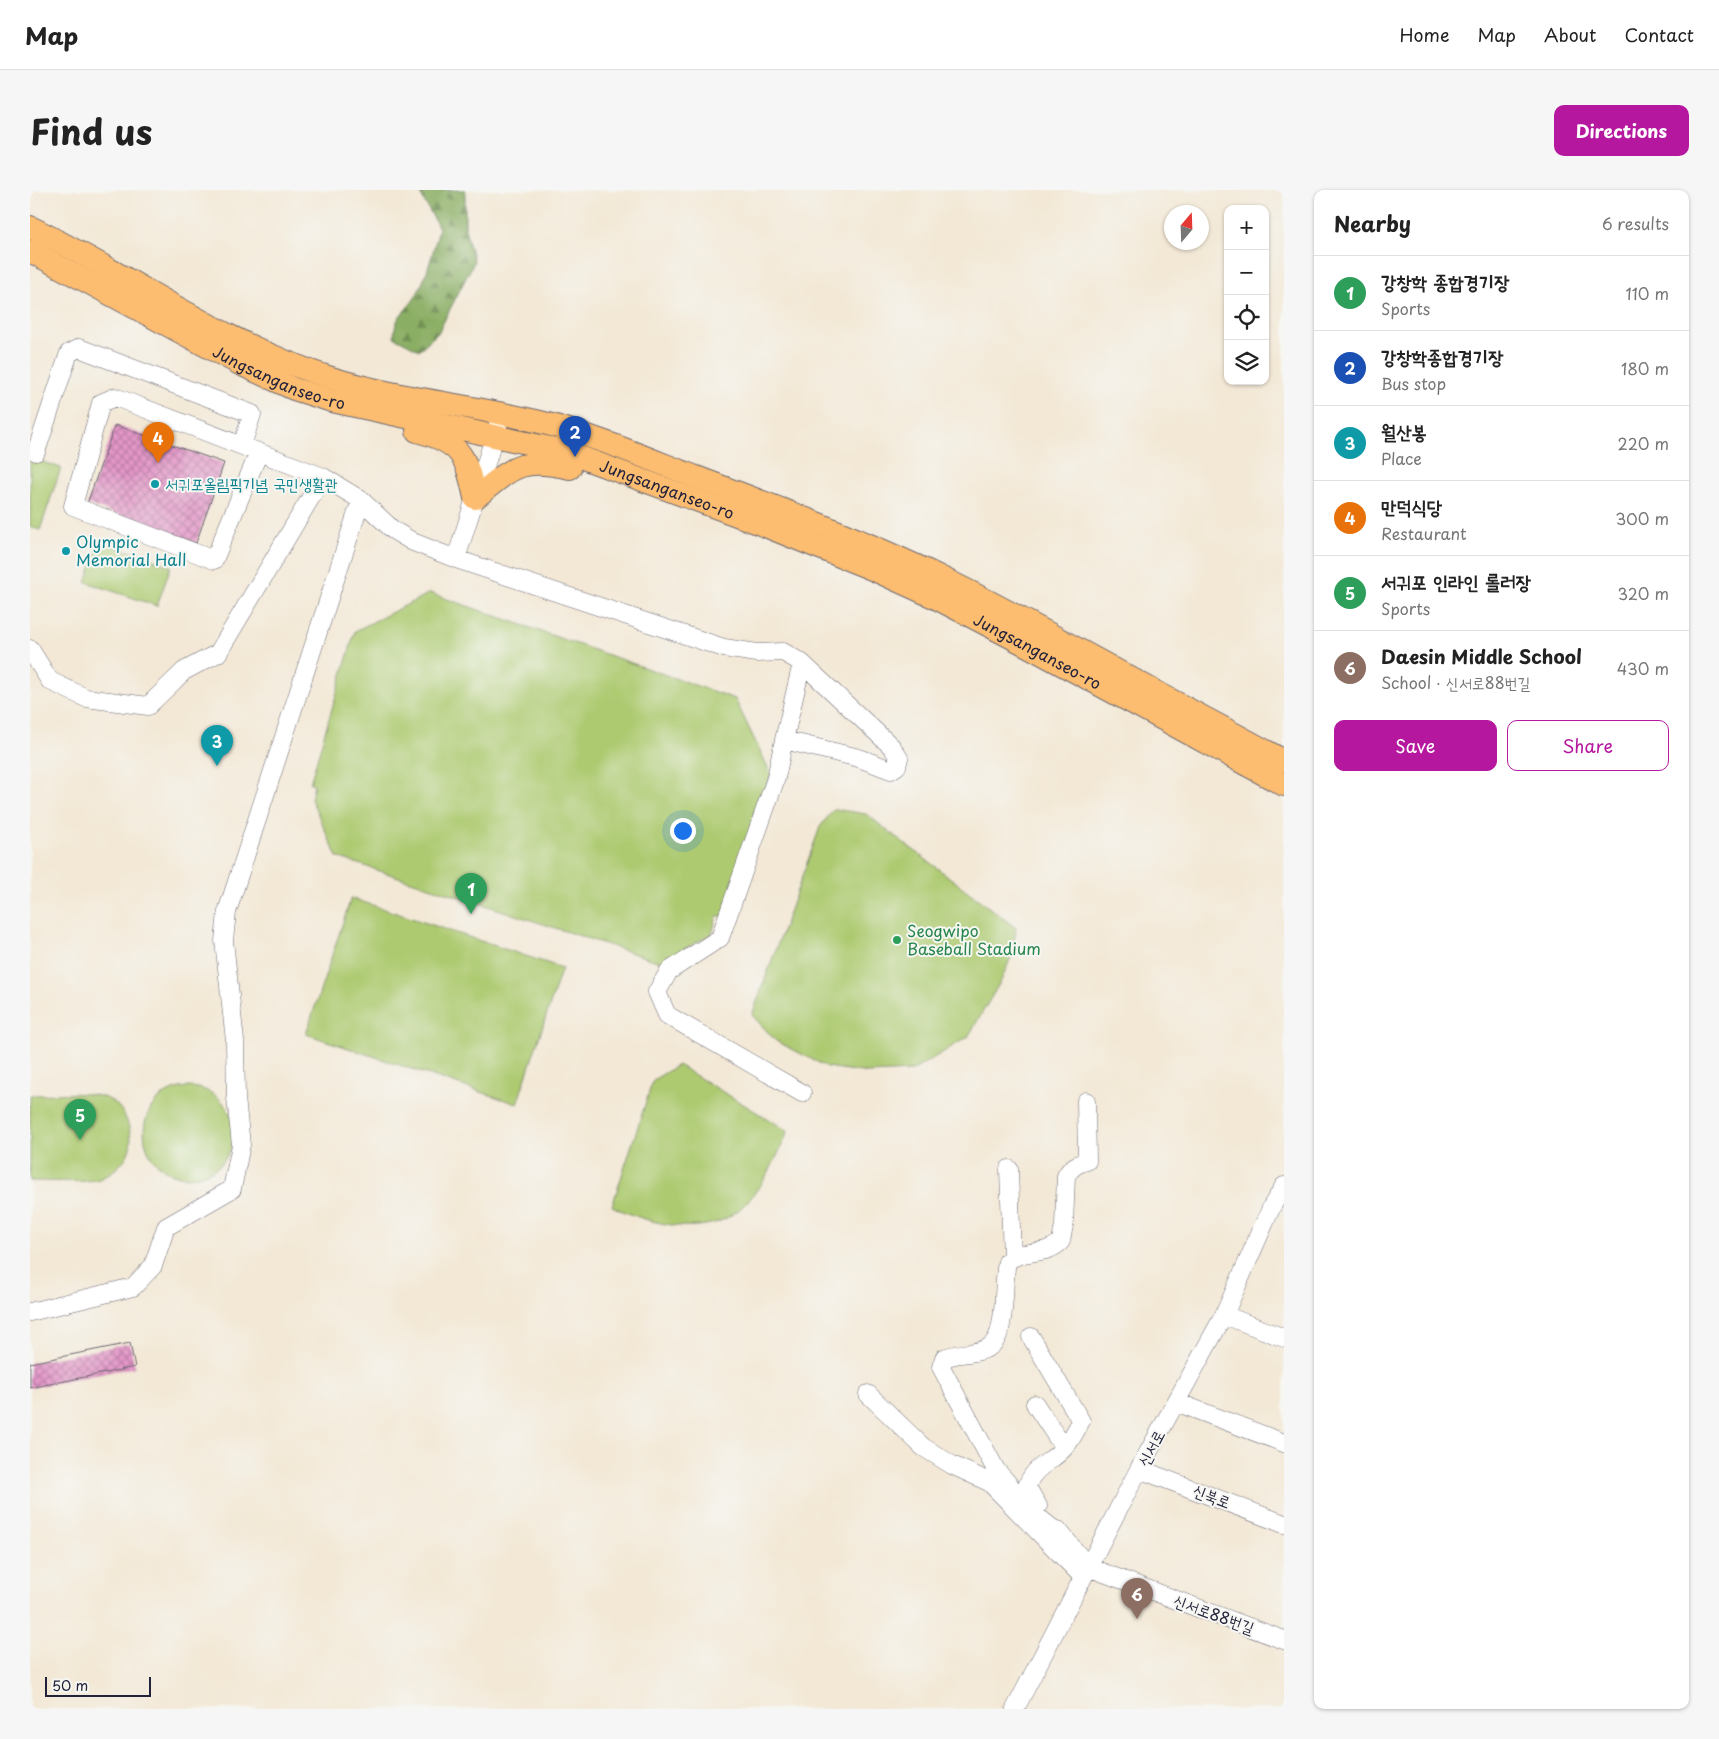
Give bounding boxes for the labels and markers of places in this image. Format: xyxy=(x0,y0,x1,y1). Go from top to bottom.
pin: 2 xyxy=(559,416,591,457)
pin: 4 xyxy=(142,422,174,463)
place label: 서귀포올림픽기념 국민생활관 xyxy=(165,471,338,495)
marker: 서귀포올림픽기념 국민생활관 xyxy=(149,478,161,490)
place label: Olympic Memorial Hall xyxy=(76,529,186,571)
marker: Olympic Memorial Hall xyxy=(60,545,72,557)
pin: 3 xyxy=(201,725,233,766)
pin: 1 xyxy=(455,873,487,914)
place label: Seogwipo Baseball Stadium xyxy=(907,918,1041,960)
marker: Seogwipo Baseball Stadium xyxy=(891,934,903,946)
pin: 5 xyxy=(64,1099,96,1140)
pin: 6 xyxy=(1121,1578,1153,1619)

